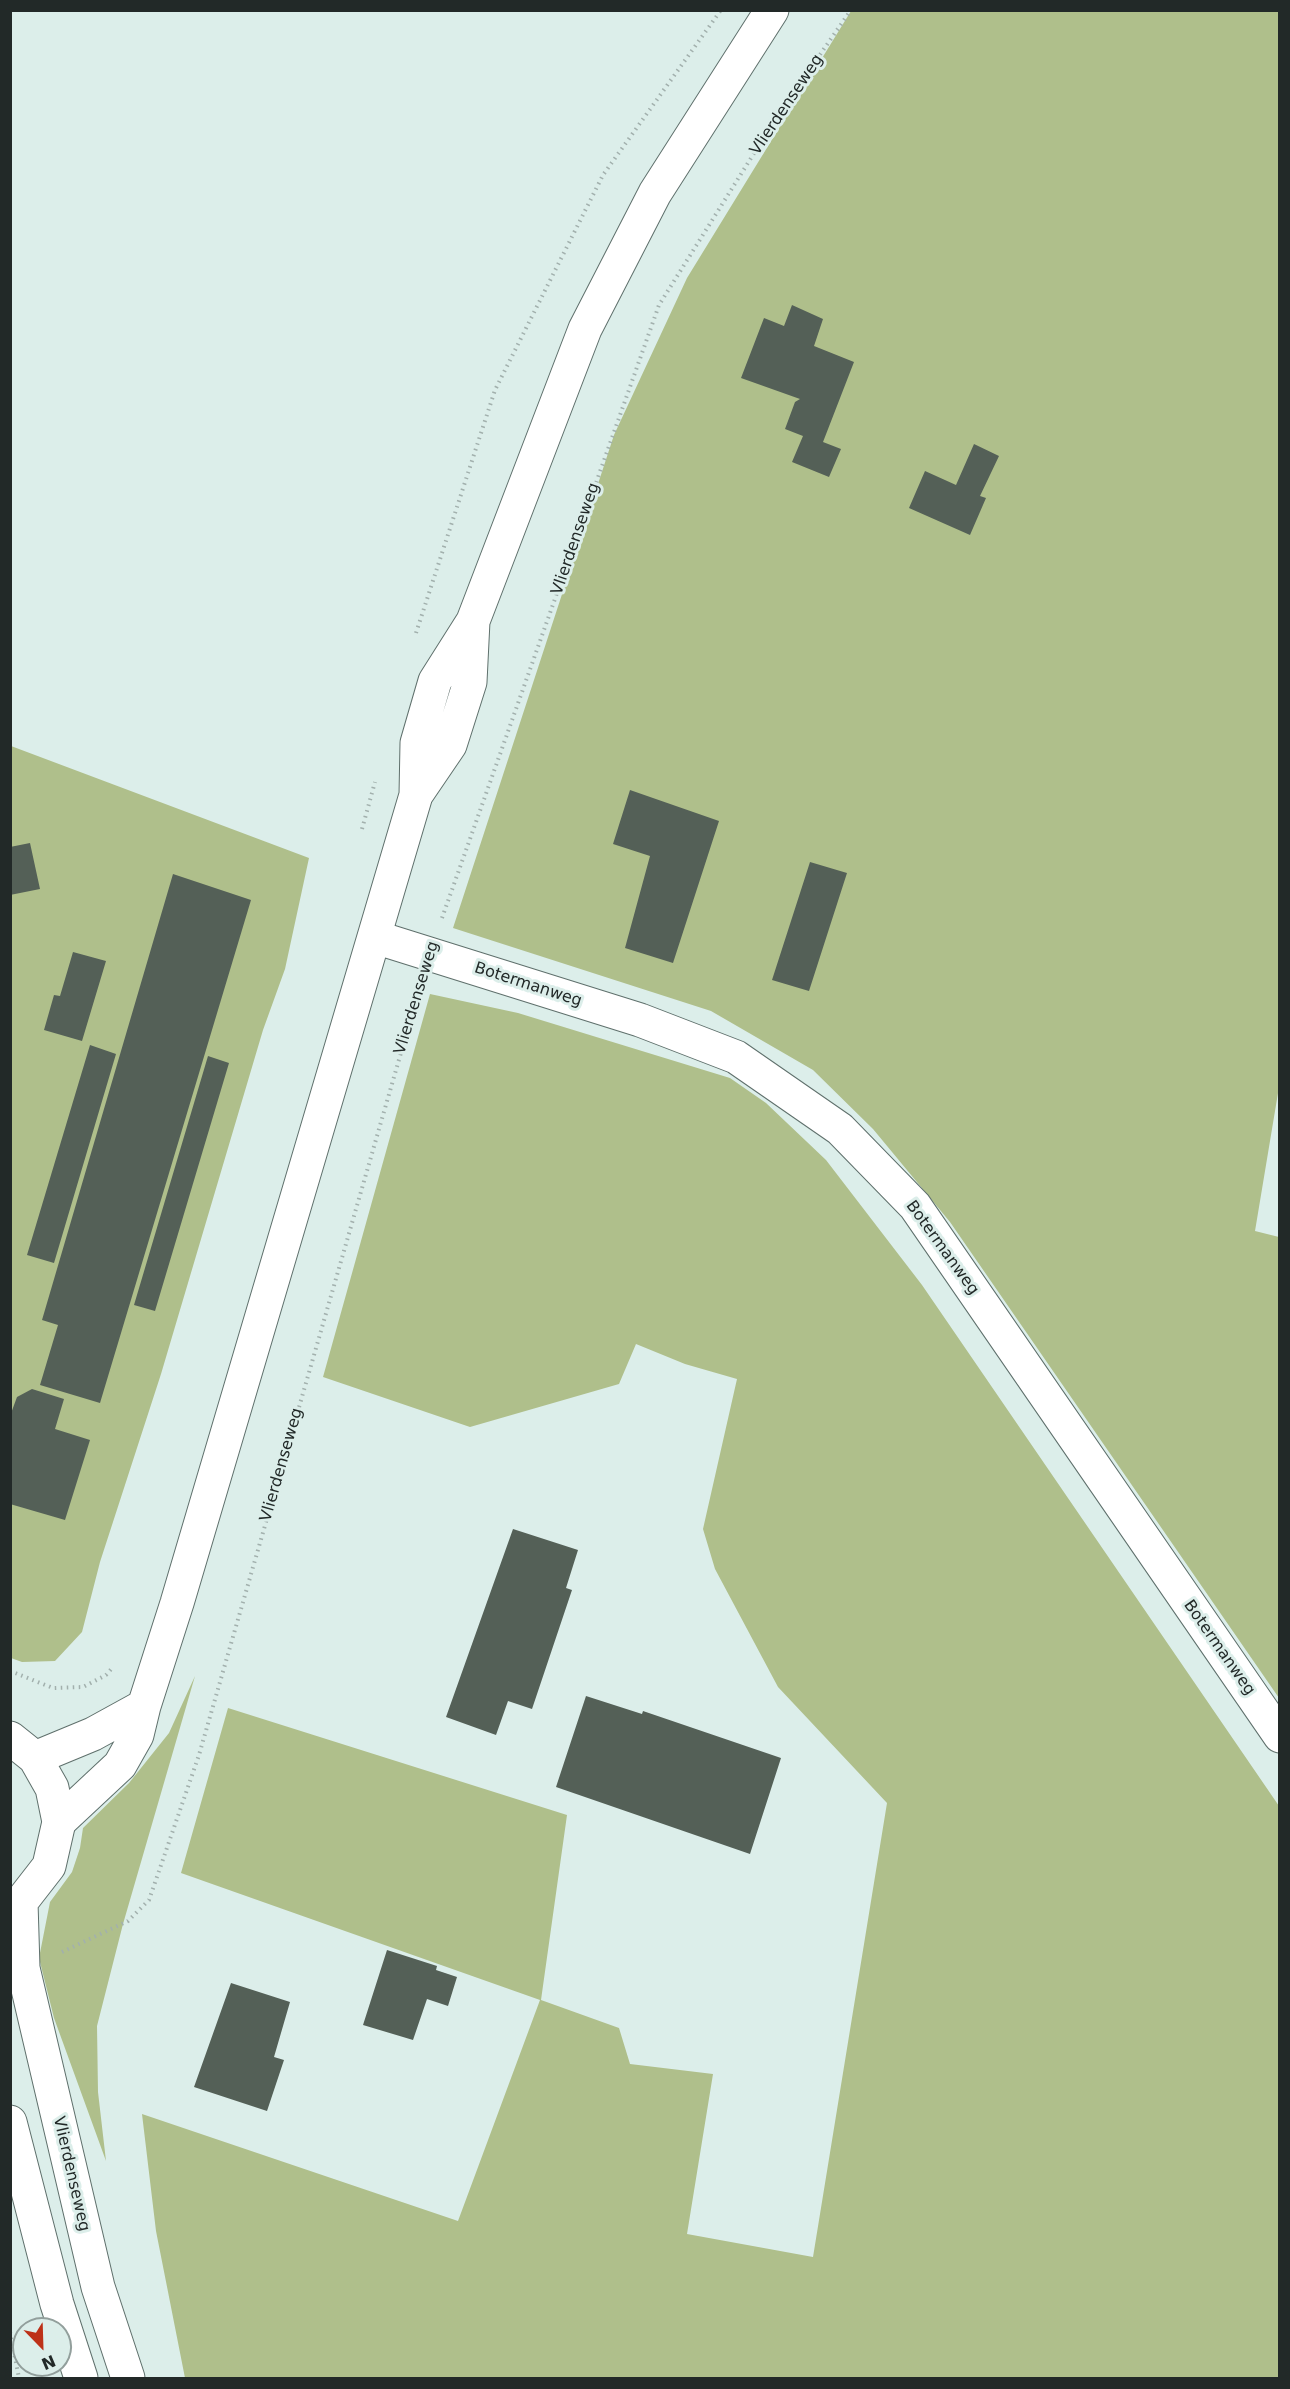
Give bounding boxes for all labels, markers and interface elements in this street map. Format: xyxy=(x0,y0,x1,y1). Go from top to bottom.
street label: Vlierdenseweg xyxy=(746,51,828,159)
street label: Vlierdenseweg xyxy=(548,480,604,598)
street label: Vlierdenseweg xyxy=(391,939,443,1057)
street label: Botermanweg xyxy=(472,959,584,1011)
street label: Botermanweg xyxy=(901,1197,983,1299)
street label: Vlierdenseweg xyxy=(257,1406,307,1524)
street label: Botermanweg xyxy=(1179,1597,1259,1699)
street label: Vlierdenseweg xyxy=(48,2115,94,2233)
north arrow xyxy=(12,2317,72,2377)
text: N xyxy=(39,2351,58,2374)

